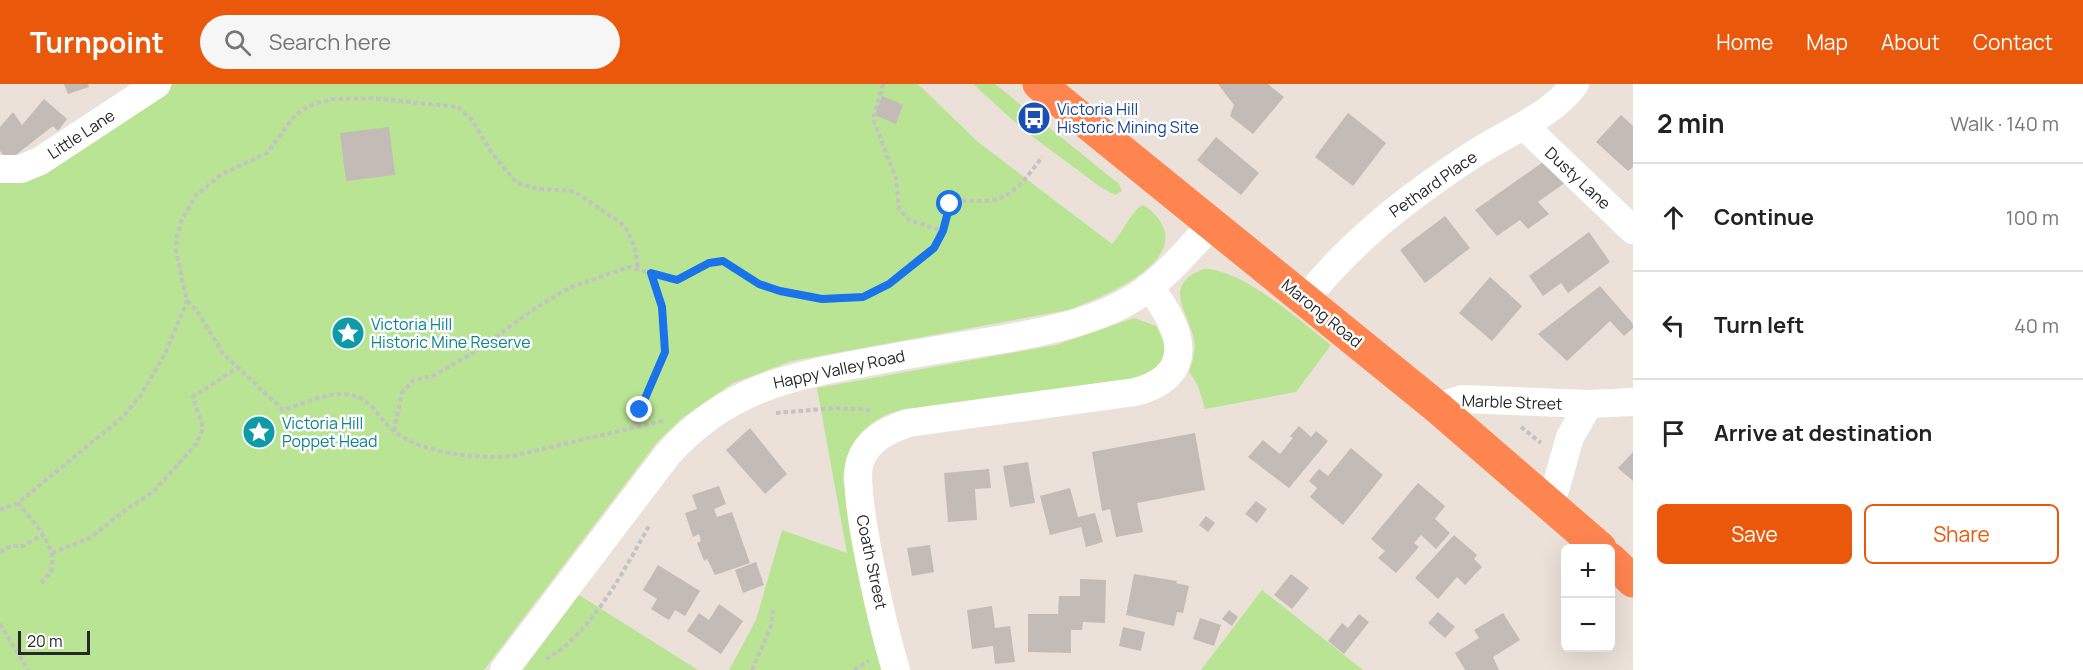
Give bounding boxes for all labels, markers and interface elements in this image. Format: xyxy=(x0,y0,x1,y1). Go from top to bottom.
search box xyxy=(200,15,620,69)
text: Turnpoint xyxy=(30,23,164,61)
icon: search xyxy=(221,26,254,59)
text: Search here xyxy=(269,27,391,57)
text: Home xyxy=(1716,28,1773,56)
text: Map xyxy=(1806,28,1848,56)
text: About xyxy=(1881,28,1940,56)
text: Contact xyxy=(1973,28,2053,56)
place label: Victoria Hill Historic Mining Site xyxy=(1057,98,1199,138)
bus stop icon: Victoria Hill Historic Mining Site xyxy=(1016,100,1052,136)
street label: Little Lane xyxy=(43,104,119,164)
text: 2 min xyxy=(1657,105,1725,141)
text: Walk · 140 m xyxy=(1950,110,2059,137)
street label: Dusty Lane xyxy=(1540,142,1616,214)
street label: Pethard Place xyxy=(1385,146,1481,222)
route start xyxy=(936,190,962,216)
icon: ahead xyxy=(1657,201,1690,234)
text: Continue xyxy=(1714,202,1814,232)
text: 100 m xyxy=(2006,204,2059,231)
street label: Marong Road xyxy=(1277,274,1367,352)
icon: left xyxy=(1657,309,1690,342)
text: Turn left xyxy=(1714,310,1804,340)
text: 40 m xyxy=(2014,312,2059,339)
place label: Victoria Hill Historic Mine Reserve xyxy=(371,313,531,353)
place icon: Victoria Hill Historic Mine Reserve xyxy=(330,315,366,351)
street label: Happy Valley Road xyxy=(771,344,907,394)
street label: Marble Street xyxy=(1461,389,1563,415)
route end xyxy=(626,396,652,422)
place label: Victoria Hill Poppet Head xyxy=(282,412,378,452)
place icon: Victoria Hill Poppet Head xyxy=(241,414,277,450)
icon: arrive xyxy=(1657,417,1690,450)
text: Arrive at destination xyxy=(1714,418,1932,448)
button: Save xyxy=(1657,504,1852,564)
button: Share xyxy=(1864,504,2059,564)
street label: Coath Street xyxy=(851,513,893,611)
map controls xyxy=(1561,544,1615,652)
button: + xyxy=(1561,544,1615,598)
button: − xyxy=(1561,598,1615,652)
scale bar xyxy=(18,628,90,656)
text: 20 m xyxy=(27,630,63,652)

